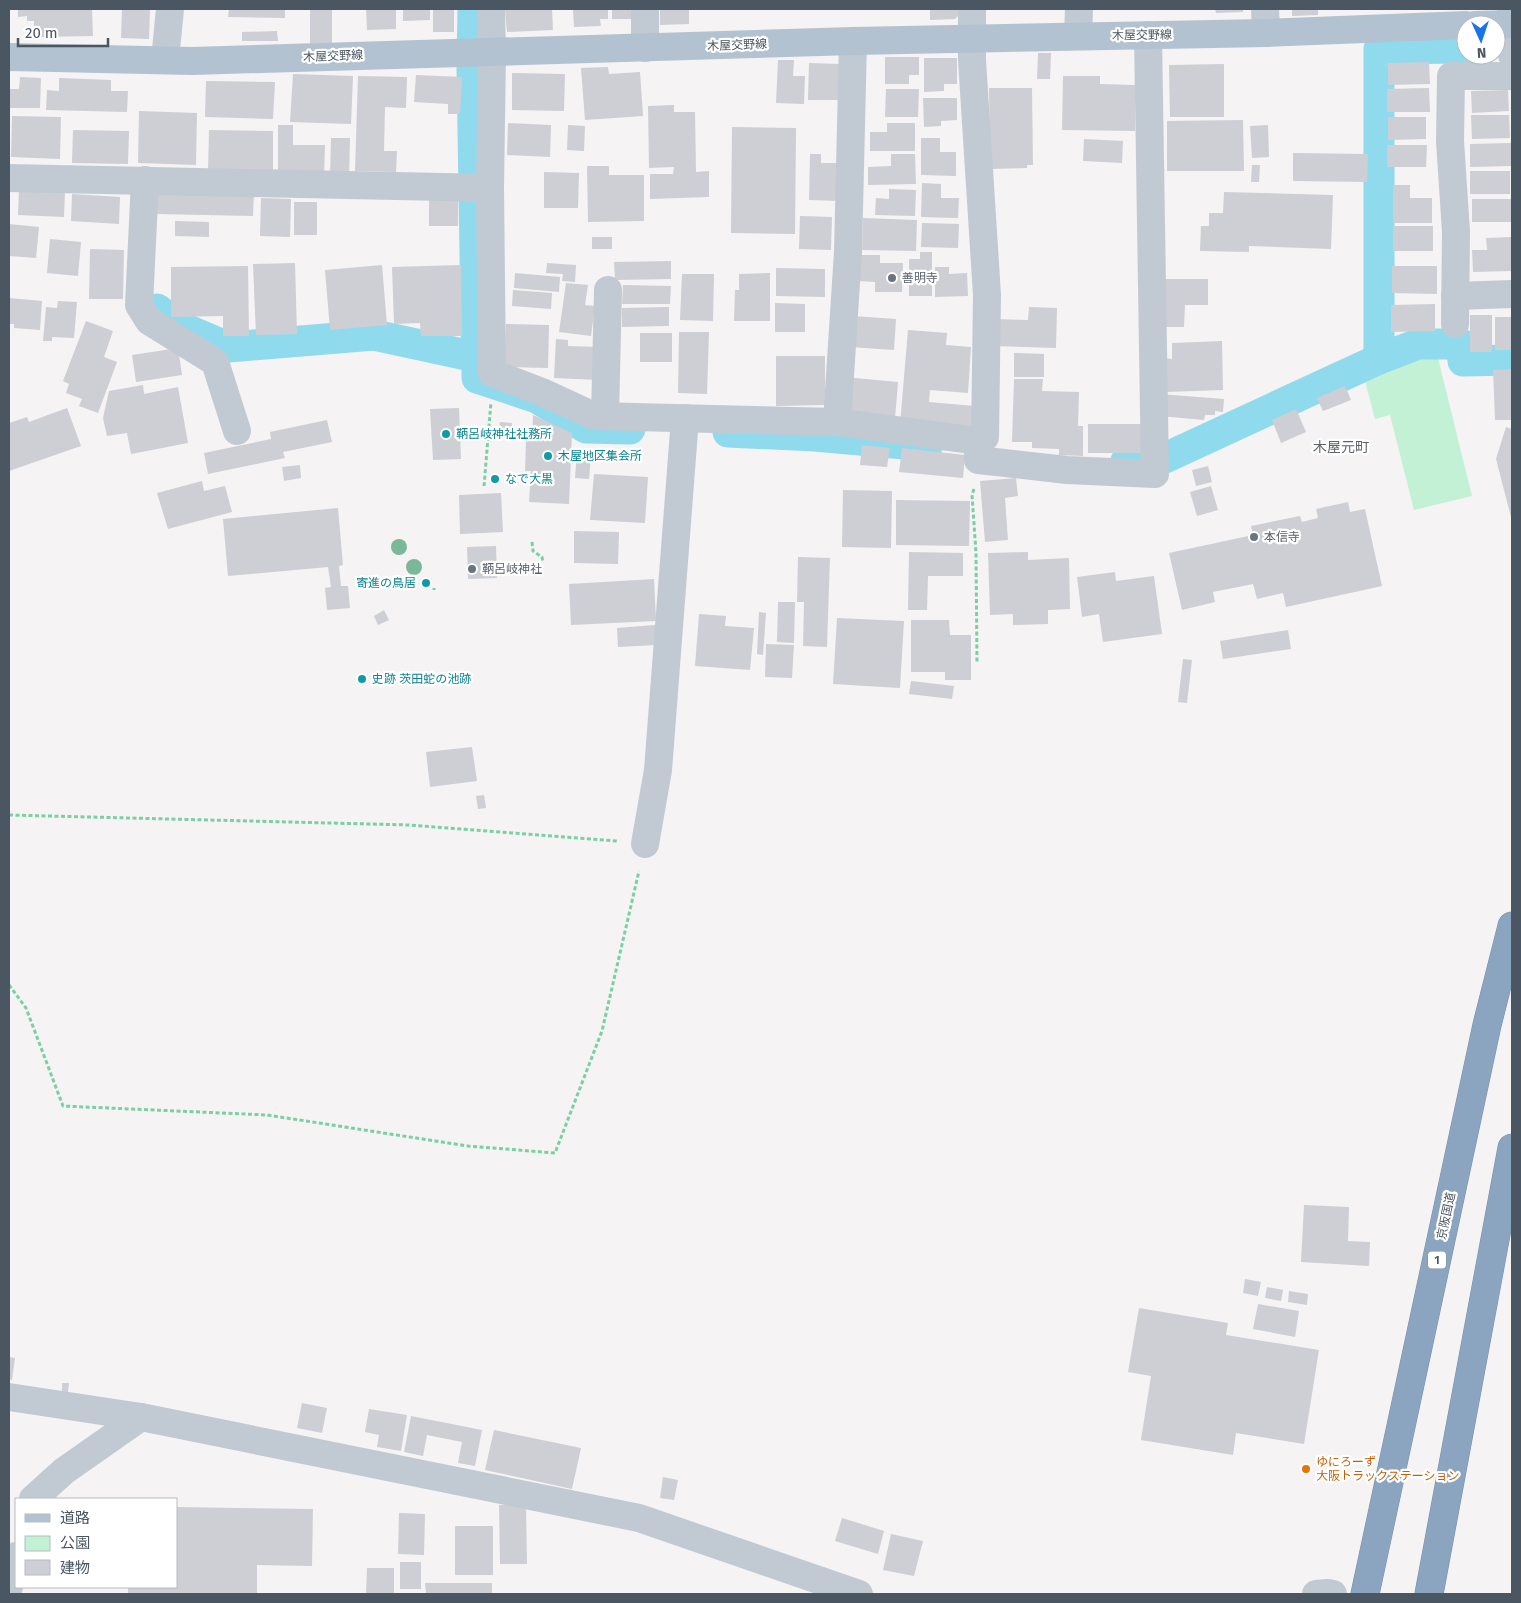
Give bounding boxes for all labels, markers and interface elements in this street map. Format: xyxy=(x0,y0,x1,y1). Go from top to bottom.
scale bar xyxy=(18,15,108,47)
north arrow xyxy=(1456,15,1506,65)
text: 20 m xyxy=(25,24,58,42)
street label: 木屋交野線 xyxy=(1112,27,1172,43)
street label: 木屋交野線 xyxy=(707,37,767,53)
text: N xyxy=(1477,44,1487,61)
street label: 木屋交野線 xyxy=(303,48,363,64)
place label: 善明寺 xyxy=(902,271,938,285)
marker: 善明寺 xyxy=(886,272,898,284)
place label: 鞆呂岐神社社務所 xyxy=(456,427,552,441)
marker: 鞆呂岐神社社務所 xyxy=(440,428,452,440)
district label: 木屋元町 xyxy=(1313,439,1369,456)
place label: 木屋地区集会所 xyxy=(558,449,642,463)
marker: 木屋地区集会所 xyxy=(542,450,554,462)
place label: なで大黒 xyxy=(505,472,553,486)
marker: なで大黒 xyxy=(489,473,501,485)
place label: 本信寺 xyxy=(1264,530,1300,544)
marker: 本信寺 xyxy=(1248,531,1260,543)
place label: 鞆呂岐神社 xyxy=(482,562,542,576)
marker: 鞆呂岐神社 xyxy=(466,563,478,575)
place label: 寄進の鳥居 xyxy=(356,576,416,590)
marker: 寄進の鳥居 xyxy=(420,577,432,589)
place label: 史跡 茨田蛇の池跡 xyxy=(372,672,471,686)
marker: 史跡 茨田蛇の池跡 xyxy=(356,673,368,685)
street label: 京阪国道 xyxy=(1434,1191,1458,1241)
road number: 1 xyxy=(1428,1252,1446,1268)
place label: ゆにろーず 大阪トラックステーション xyxy=(1316,1455,1459,1483)
marker: ゆにろーず 大阪トラックステーション xyxy=(1300,1463,1312,1475)
legend xyxy=(15,1498,178,1588)
text: 道路 xyxy=(60,1509,90,1527)
text: 公園 xyxy=(60,1534,90,1552)
text: 建物 xyxy=(60,1559,90,1577)

